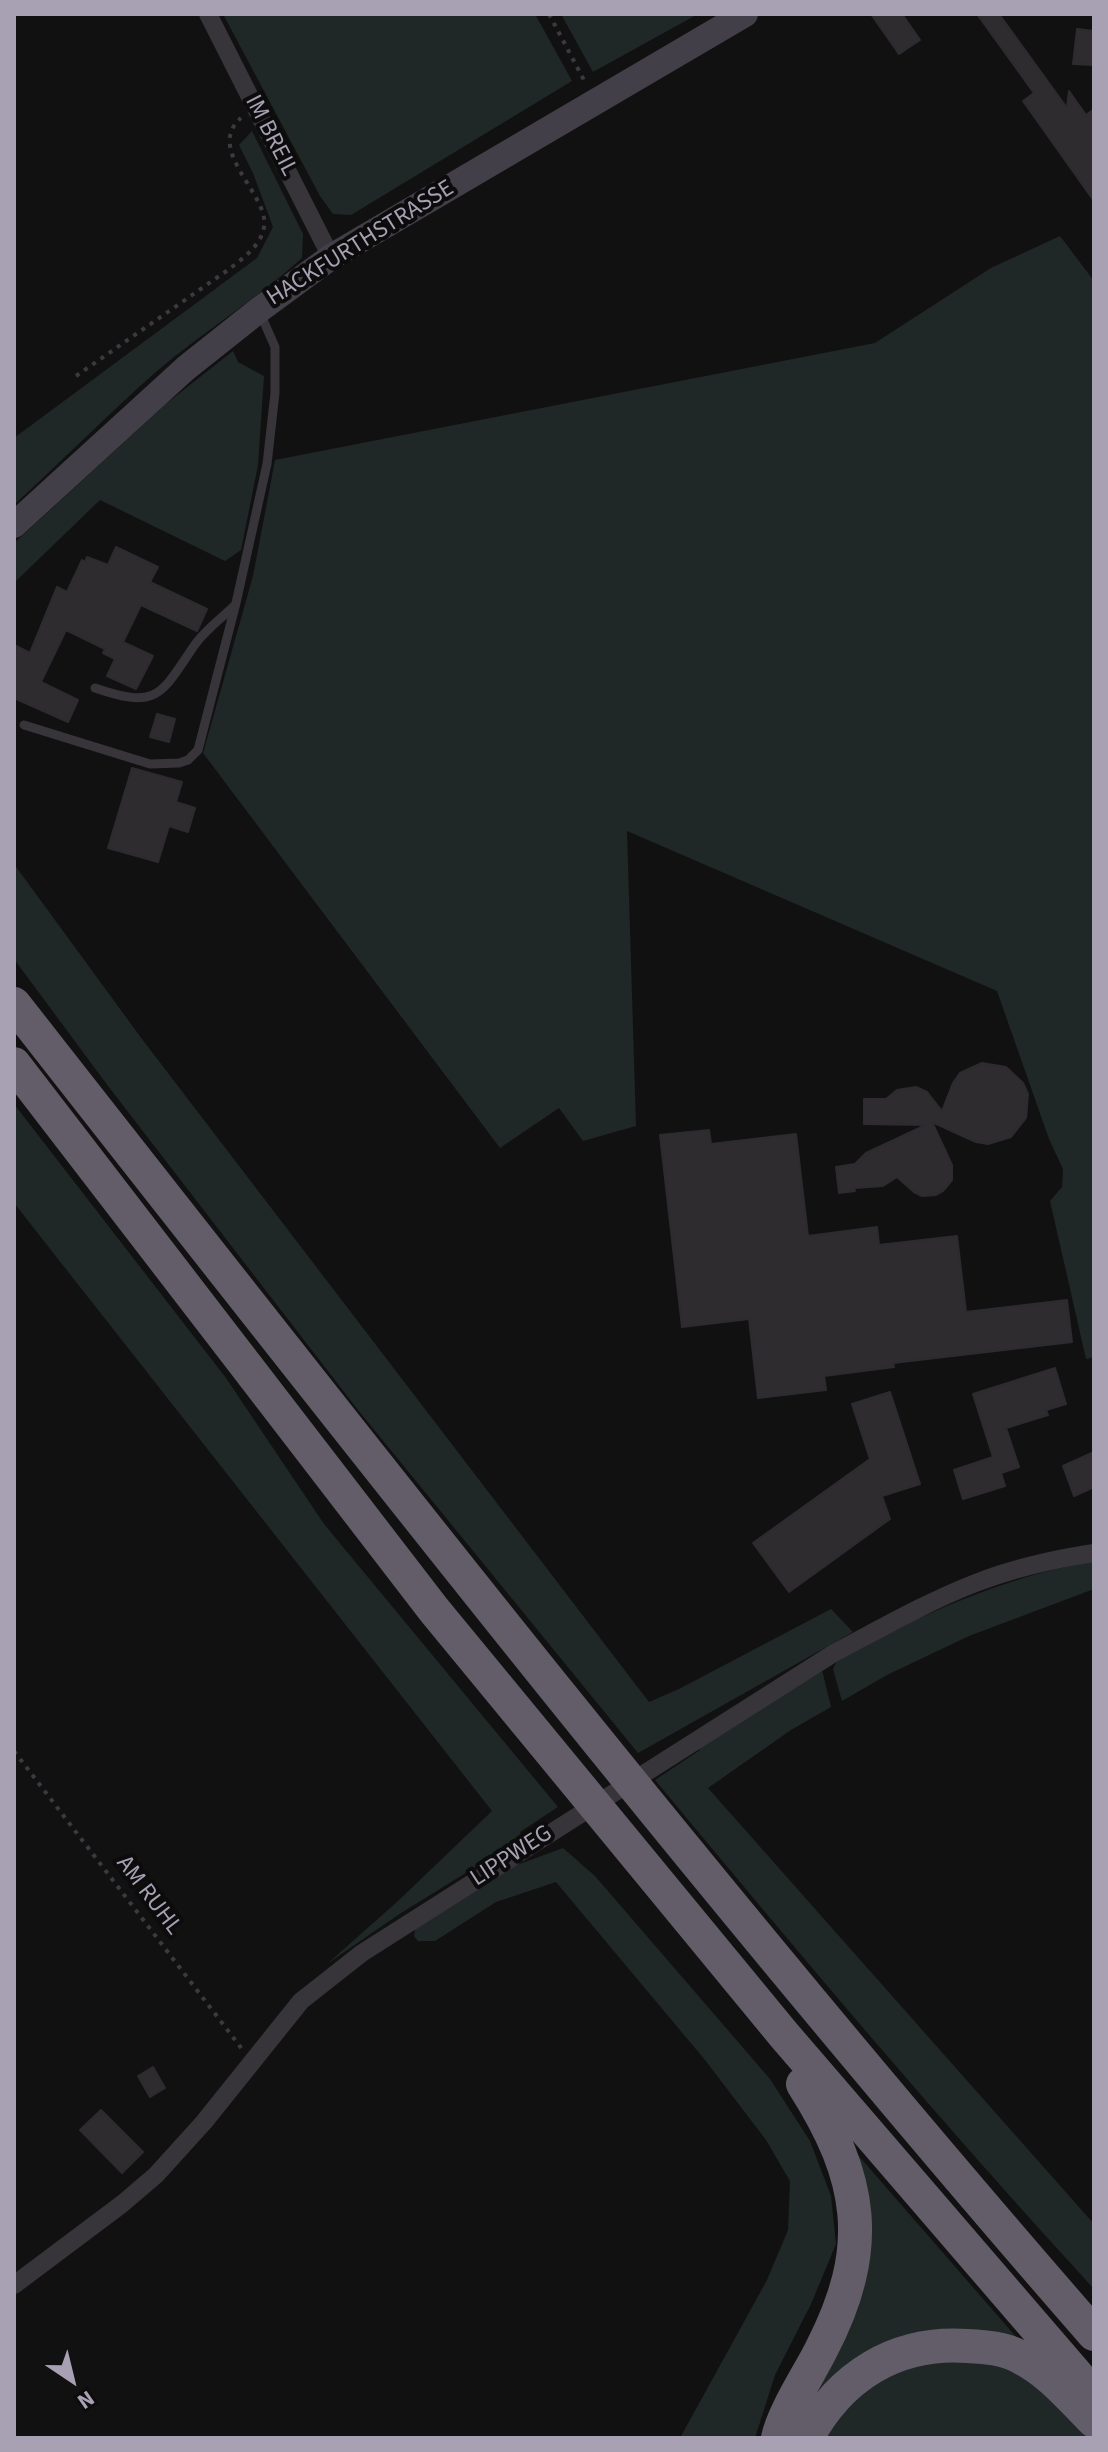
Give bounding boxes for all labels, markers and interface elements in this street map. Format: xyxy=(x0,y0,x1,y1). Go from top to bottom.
street label: IM BREIL xyxy=(237,91,303,181)
street label: HACKFURTHSTRASSE xyxy=(262,175,460,313)
street label: LIPPWEG xyxy=(466,1820,558,1894)
street label: AM RUHL xyxy=(109,1851,187,1941)
north arrow xyxy=(32,2340,112,2420)
text: N xyxy=(71,2382,101,2417)

